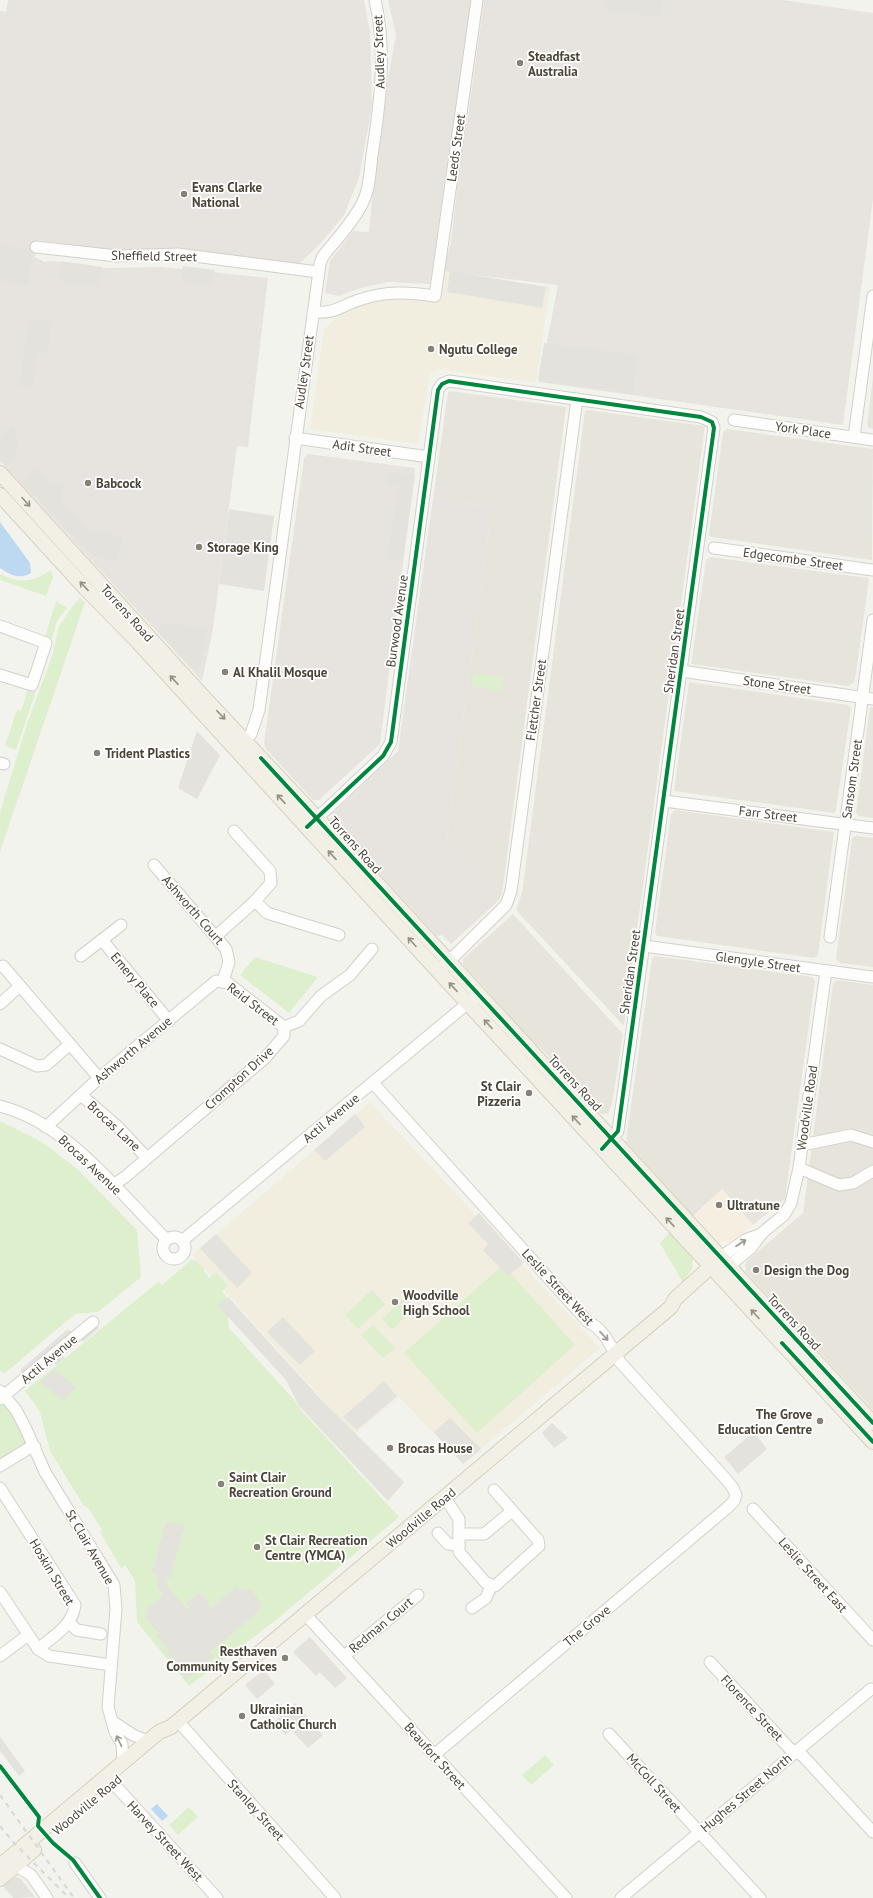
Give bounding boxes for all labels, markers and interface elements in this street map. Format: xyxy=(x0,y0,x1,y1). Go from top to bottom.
street label: Audley Street xyxy=(369,14,389,89)
place label: Steadfast Australia xyxy=(528,48,581,80)
marker: Steadfast Australia xyxy=(515,58,525,68)
street label: Leeds Street xyxy=(443,112,469,183)
place label: Evans Clarke National xyxy=(192,179,262,211)
marker: Evans Clarke National xyxy=(179,189,189,199)
street label: Sheffield Street xyxy=(111,247,198,265)
street label: Audley Street xyxy=(290,334,318,410)
place label: Ngutu College xyxy=(439,341,518,358)
marker: Ngutu College xyxy=(426,344,436,354)
street label: York Place xyxy=(774,418,832,442)
street label: Adit Street xyxy=(332,435,393,461)
place label: Babcock xyxy=(96,475,142,492)
marker: Babcock xyxy=(83,478,93,488)
one-way arrow xyxy=(22,497,31,507)
place label: Storage King xyxy=(207,539,279,556)
marker: Storage King xyxy=(194,542,204,552)
street label: Edgecombe Street xyxy=(742,544,845,575)
street label: Burwood Avenue xyxy=(382,574,412,668)
one-way arrow xyxy=(79,581,89,591)
street label: Torrens Road xyxy=(97,581,157,645)
street label: Sheridan Street xyxy=(660,607,688,695)
street label: Fletcher Street xyxy=(522,658,550,742)
place label: Al Khalil Mosque xyxy=(233,664,328,681)
marker: Al Khalil Mosque xyxy=(220,667,230,677)
street label: Stone Street xyxy=(742,672,813,698)
one-way arrow xyxy=(169,675,178,686)
one-way arrow xyxy=(216,710,226,720)
street label: Sansom Street xyxy=(838,738,866,820)
place label: Trident Plastics xyxy=(105,745,190,762)
marker: Trident Plastics xyxy=(92,748,102,758)
one-way arrow xyxy=(276,794,285,804)
street label: Farr Street xyxy=(738,802,799,826)
street label: Torrens Road xyxy=(325,813,385,877)
one-way arrow xyxy=(328,850,337,860)
street label: Ashworth Court xyxy=(158,872,228,949)
street label: Sheridan Street xyxy=(616,928,644,1016)
one-way arrow xyxy=(407,937,417,947)
street label: Glengyle Street xyxy=(714,948,802,976)
street label: Emery Place xyxy=(107,949,163,1011)
street label: Reid Street xyxy=(224,979,283,1029)
one-way arrow xyxy=(449,982,458,992)
street label: Ashworth Avenue xyxy=(91,1012,175,1088)
one-way arrow xyxy=(483,1019,493,1029)
street label: Crompton Drive xyxy=(201,1043,277,1113)
street label: Torrens Road xyxy=(544,1051,606,1115)
street label: Woodville Road xyxy=(793,1064,821,1152)
place label: St Clair Pizzeria xyxy=(477,1078,521,1110)
marker: St Clair Pizzeria xyxy=(524,1088,534,1098)
street label: Actil Avenue xyxy=(299,1089,363,1147)
street label: Brocas Lane xyxy=(84,1097,144,1155)
one-way arrow xyxy=(571,1115,580,1125)
street label: Brocas Avenue xyxy=(55,1131,125,1199)
place label: Ultratune xyxy=(727,1197,780,1214)
marker: Ultratune xyxy=(714,1200,724,1210)
one-way arrow xyxy=(666,1217,675,1227)
one-way arrow xyxy=(735,1239,746,1247)
street label: Leslie Street West xyxy=(518,1245,598,1329)
place label: Design the Dog xyxy=(764,1262,849,1279)
marker: Design the Dog xyxy=(751,1265,761,1275)
place label: Woodville High School xyxy=(403,1287,470,1319)
street label: Torrens Road xyxy=(763,1290,825,1354)
marker: Woodville High School xyxy=(390,1297,400,1307)
one-way arrow xyxy=(751,1309,760,1320)
street label: Actil Avenue xyxy=(17,1330,81,1388)
one-way arrow xyxy=(599,1331,609,1341)
place label: The Grove Education Centre xyxy=(718,1406,812,1438)
marker: The Grove Education Centre xyxy=(815,1416,825,1426)
place label: Brocas House xyxy=(398,1440,473,1457)
marker: Brocas House xyxy=(385,1443,395,1453)
place label: Saint Clair Recreation Ground xyxy=(229,1469,332,1501)
marker: Saint Clair Recreation Ground xyxy=(216,1479,226,1489)
street label: Woodville Road xyxy=(383,1484,459,1552)
street label: St Clair Avenue xyxy=(62,1506,118,1588)
place label: St Clair Recreation Centre (YMCA) xyxy=(265,1532,368,1564)
street label: Leslie Street East xyxy=(775,1534,852,1617)
street label: Hoskin Street xyxy=(25,1536,79,1609)
marker: St Clair Recreation Centre (YMCA) xyxy=(252,1542,262,1552)
street label: Redman Court xyxy=(345,1593,417,1657)
street label: The Grove xyxy=(560,1601,614,1651)
place label: Resthaven Community Services xyxy=(166,1643,278,1675)
marker: Resthaven Community Services xyxy=(280,1653,290,1663)
street label: Florence Street xyxy=(717,1671,787,1745)
place label: Ukrainian Catholic Church xyxy=(250,1701,337,1733)
marker: Ukrainian Catholic Church xyxy=(237,1711,247,1721)
street label: Beaufort Street xyxy=(400,1719,470,1794)
one-way arrow xyxy=(115,1736,122,1748)
street label: McColl Street xyxy=(623,1750,686,1817)
street label: Hughes Street North xyxy=(697,1750,795,1836)
street label: Woodville Road xyxy=(49,1771,125,1839)
street label: Stanley Street xyxy=(224,1776,289,1845)
street label: Harvey Street West xyxy=(123,1797,207,1885)

